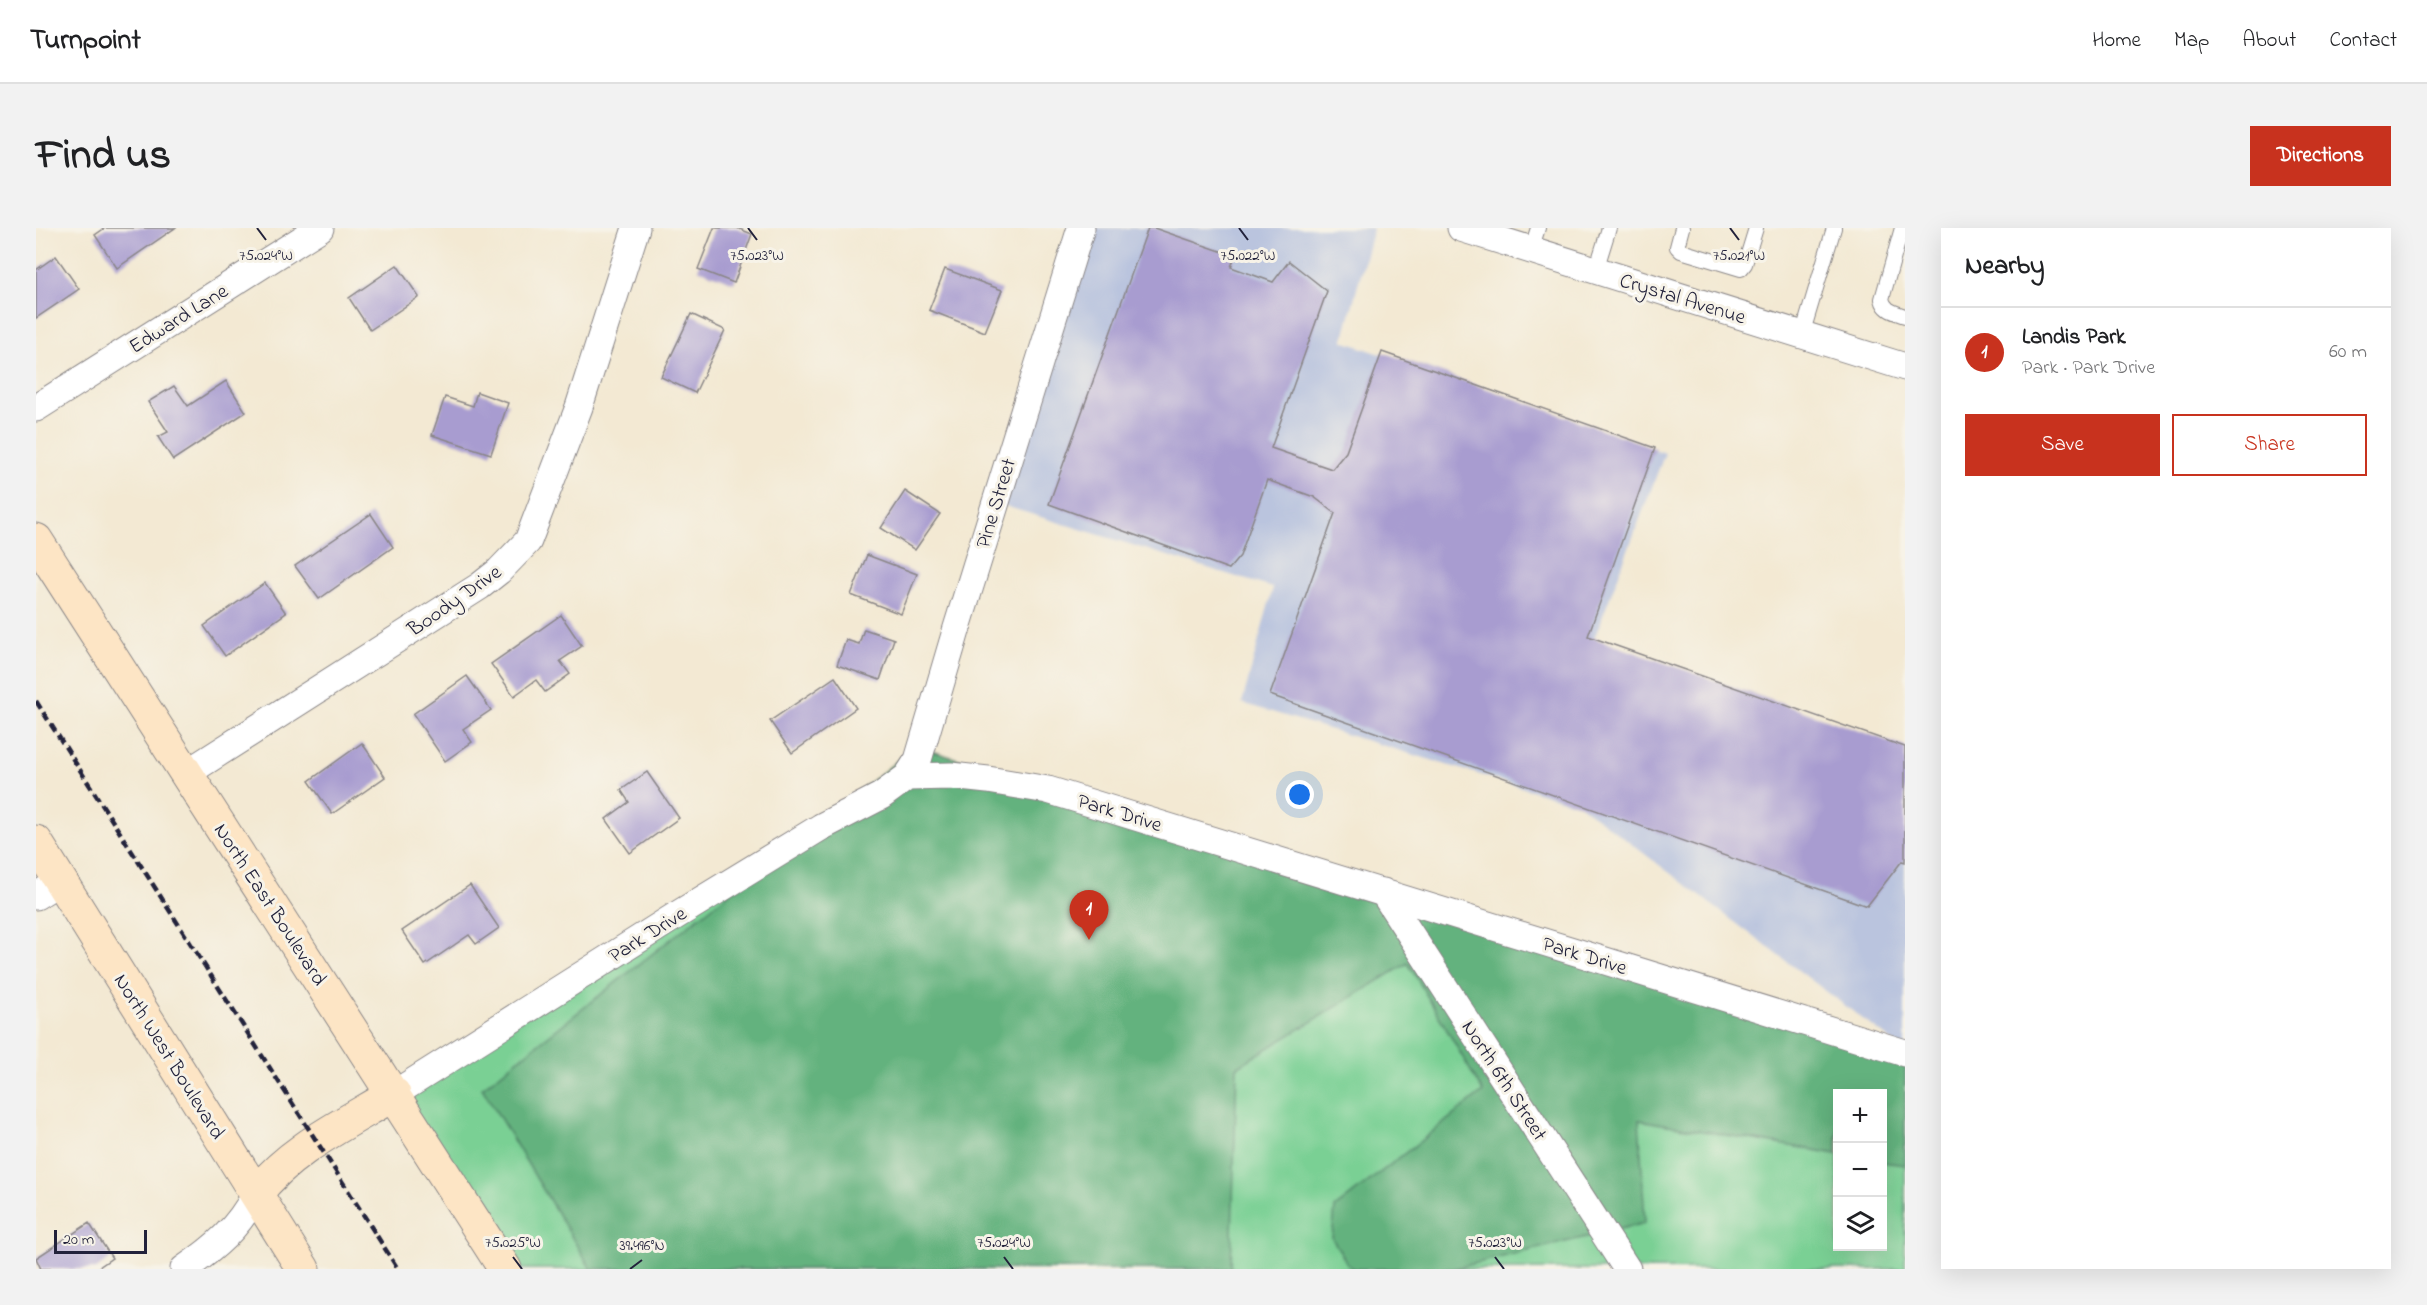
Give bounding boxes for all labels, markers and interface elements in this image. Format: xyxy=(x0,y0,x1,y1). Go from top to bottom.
text: Turnpoint xyxy=(30,21,141,62)
text: Home xyxy=(2092,26,2141,56)
text: Map xyxy=(2174,26,2209,56)
text: About xyxy=(2242,26,2296,56)
text: Contact xyxy=(2329,26,2397,56)
text: Find us xyxy=(36,126,171,187)
button: Directions xyxy=(2250,126,2391,186)
text: 75.024°W xyxy=(239,245,293,267)
text: 75.023°W xyxy=(730,245,784,267)
text: 75.022°W xyxy=(1221,245,1275,267)
text: 75.021°W xyxy=(1713,245,1765,267)
text: Nearby xyxy=(1965,248,2044,286)
street label: Crystal Avenue xyxy=(1615,267,1750,335)
street label: Edward Lane xyxy=(124,277,235,362)
text: Landis Park xyxy=(2022,322,2126,354)
text: 1 xyxy=(1981,338,1988,367)
text: 60 m xyxy=(2329,338,2367,367)
text: Park · Park Drive xyxy=(2022,354,2155,383)
button: Save xyxy=(1965,414,2160,476)
button: Share xyxy=(2172,414,2367,476)
street label: Pine Street xyxy=(969,455,1025,552)
street label: Boody Drive xyxy=(401,558,510,647)
your location xyxy=(1285,780,1314,809)
street label: Park Drive xyxy=(1073,787,1166,841)
street label: North East Boulevard xyxy=(205,818,333,993)
pin: 1 xyxy=(1070,890,1108,940)
street label: Park Drive xyxy=(603,900,693,971)
street label: Park Drive xyxy=(1538,930,1631,984)
street label: North West Boulevard xyxy=(105,968,232,1146)
street label: North 6th Street xyxy=(1453,1015,1554,1147)
map controls xyxy=(1833,1089,1887,1251)
button: + xyxy=(1833,1089,1887,1143)
button: − xyxy=(1833,1143,1887,1197)
button: layers xyxy=(1833,1197,1887,1251)
scale bar xyxy=(54,1227,147,1254)
text: 20 m xyxy=(63,1228,94,1252)
text: 75.025°W xyxy=(485,1232,541,1254)
text: 75.024°W xyxy=(977,1232,1031,1254)
text: 75.023°W xyxy=(1468,1232,1522,1254)
text: 39.496°N xyxy=(619,1235,665,1257)

